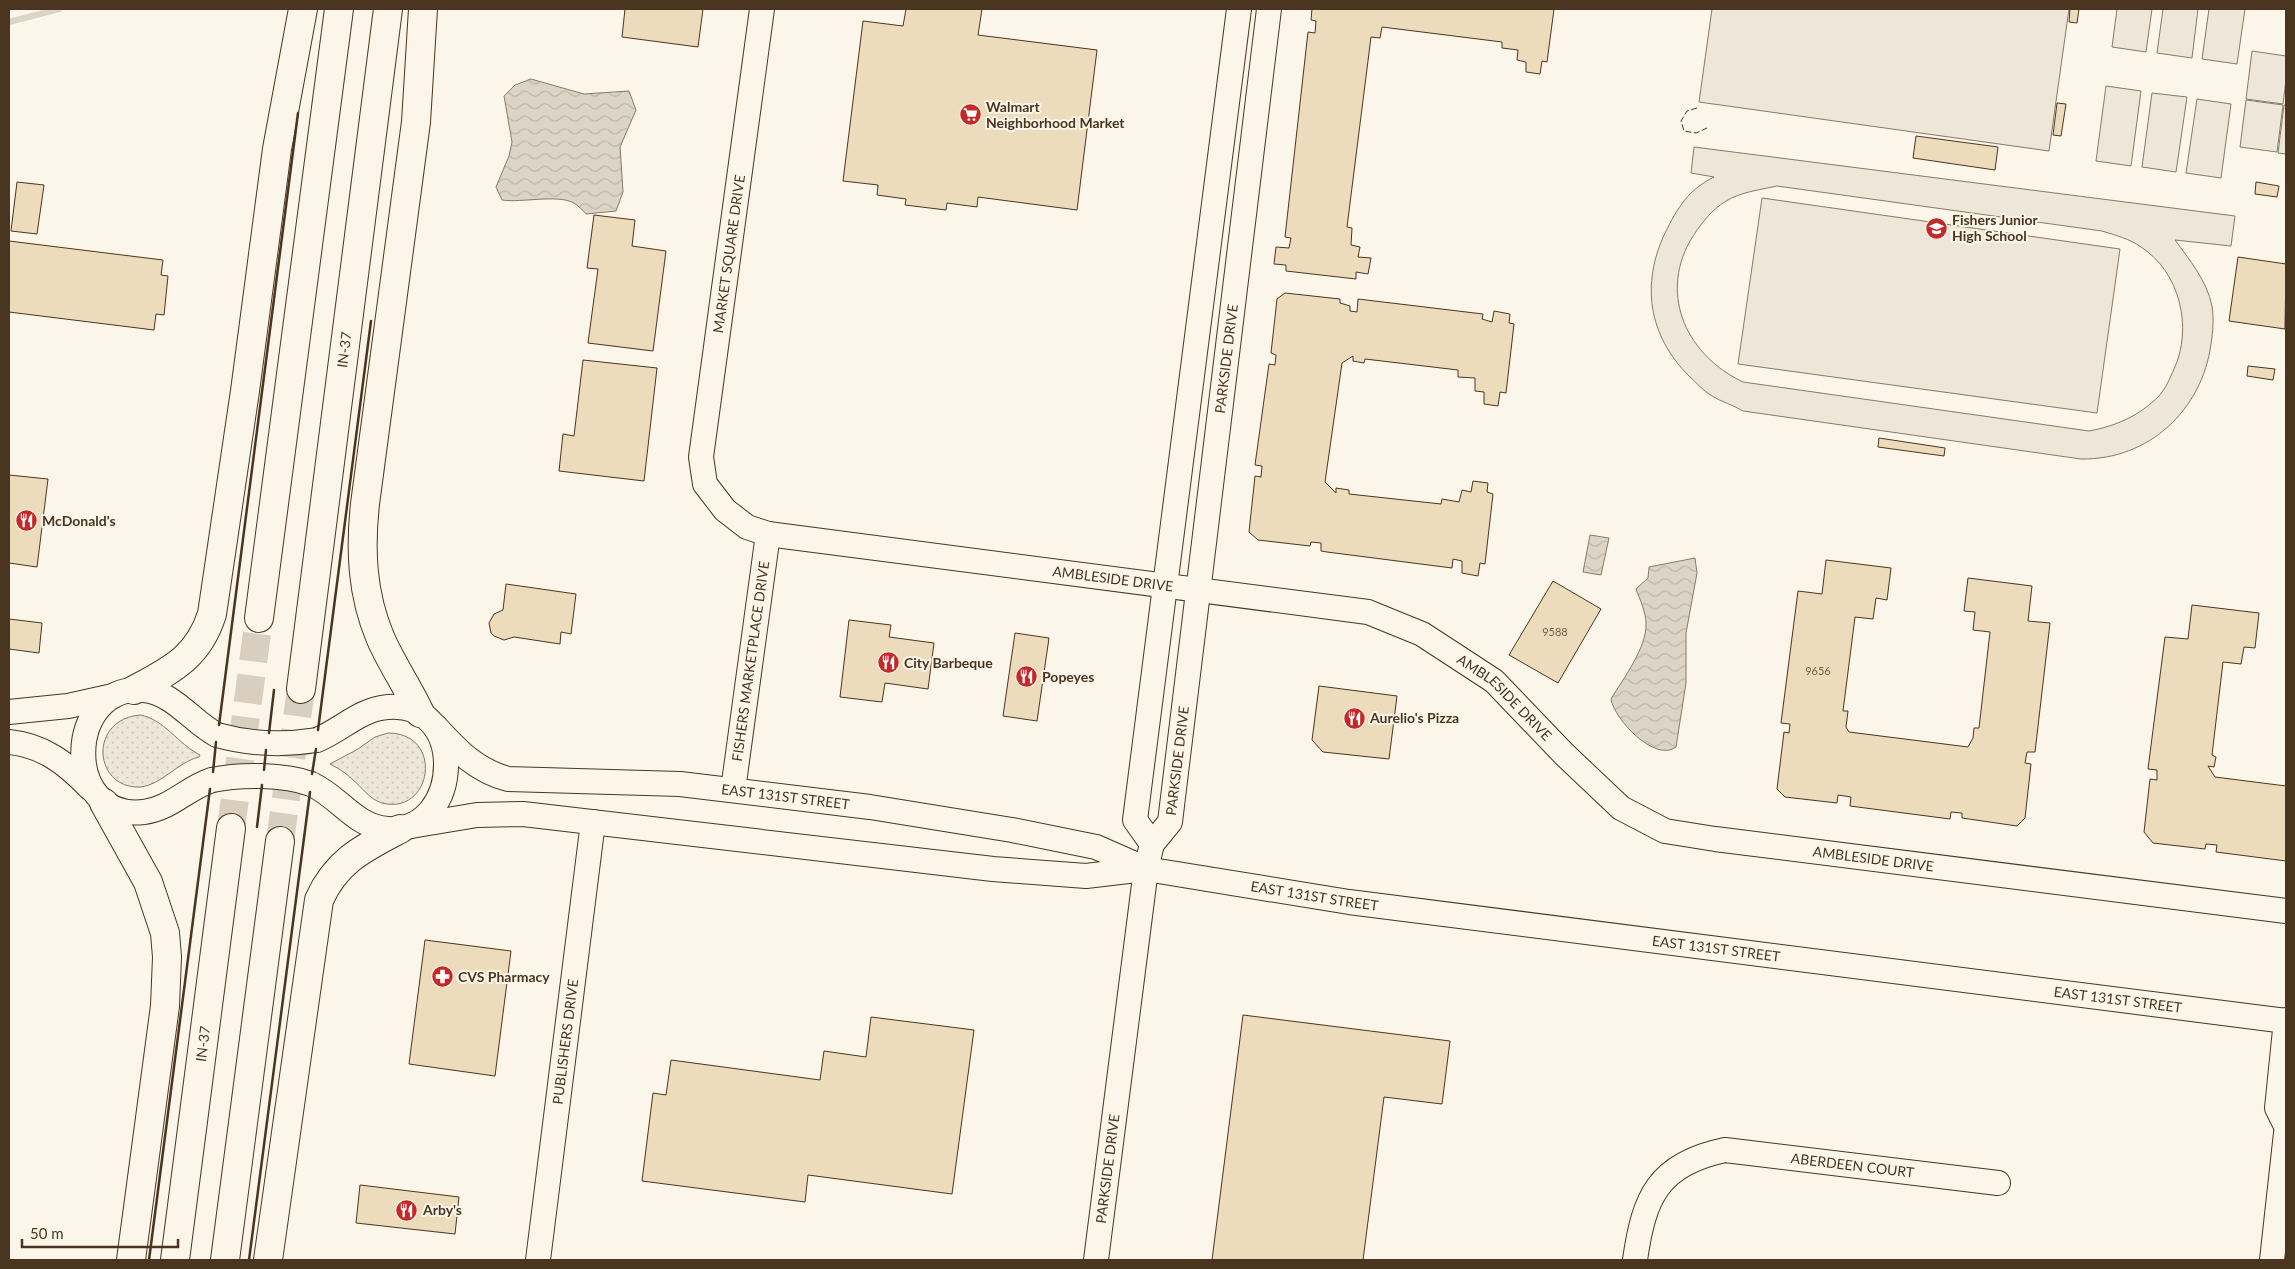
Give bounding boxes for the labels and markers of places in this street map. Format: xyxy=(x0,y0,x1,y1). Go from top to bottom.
place label: Walmart Neighborhood Market xyxy=(986,98,1125,131)
supermarket icon: Walmart Neighborhood Market xyxy=(958,103,982,127)
place label: Fishers Junior High School xyxy=(1952,211,2039,244)
school or university icon: Fishers Junior High School xyxy=(1924,216,1948,240)
restaurant icon: McDonald's xyxy=(14,509,38,533)
place label: McDonald's xyxy=(42,512,116,529)
restaurant icon: City Barbeque xyxy=(876,651,900,675)
place label: City Barbeque xyxy=(904,654,993,671)
restaurant icon: Popeyes xyxy=(1014,665,1038,689)
place label: Popeyes xyxy=(1042,668,1094,685)
restaurant icon: Aurelio's Pizza xyxy=(1342,706,1366,730)
place label: Aurelio's Pizza xyxy=(1369,709,1459,726)
pharmacy icon: CVS Pharmacy xyxy=(430,965,454,989)
place label: CVS Pharmacy xyxy=(458,968,550,985)
restaurant icon: Arby's xyxy=(395,1198,419,1222)
place label: Arby's xyxy=(422,1201,462,1218)

